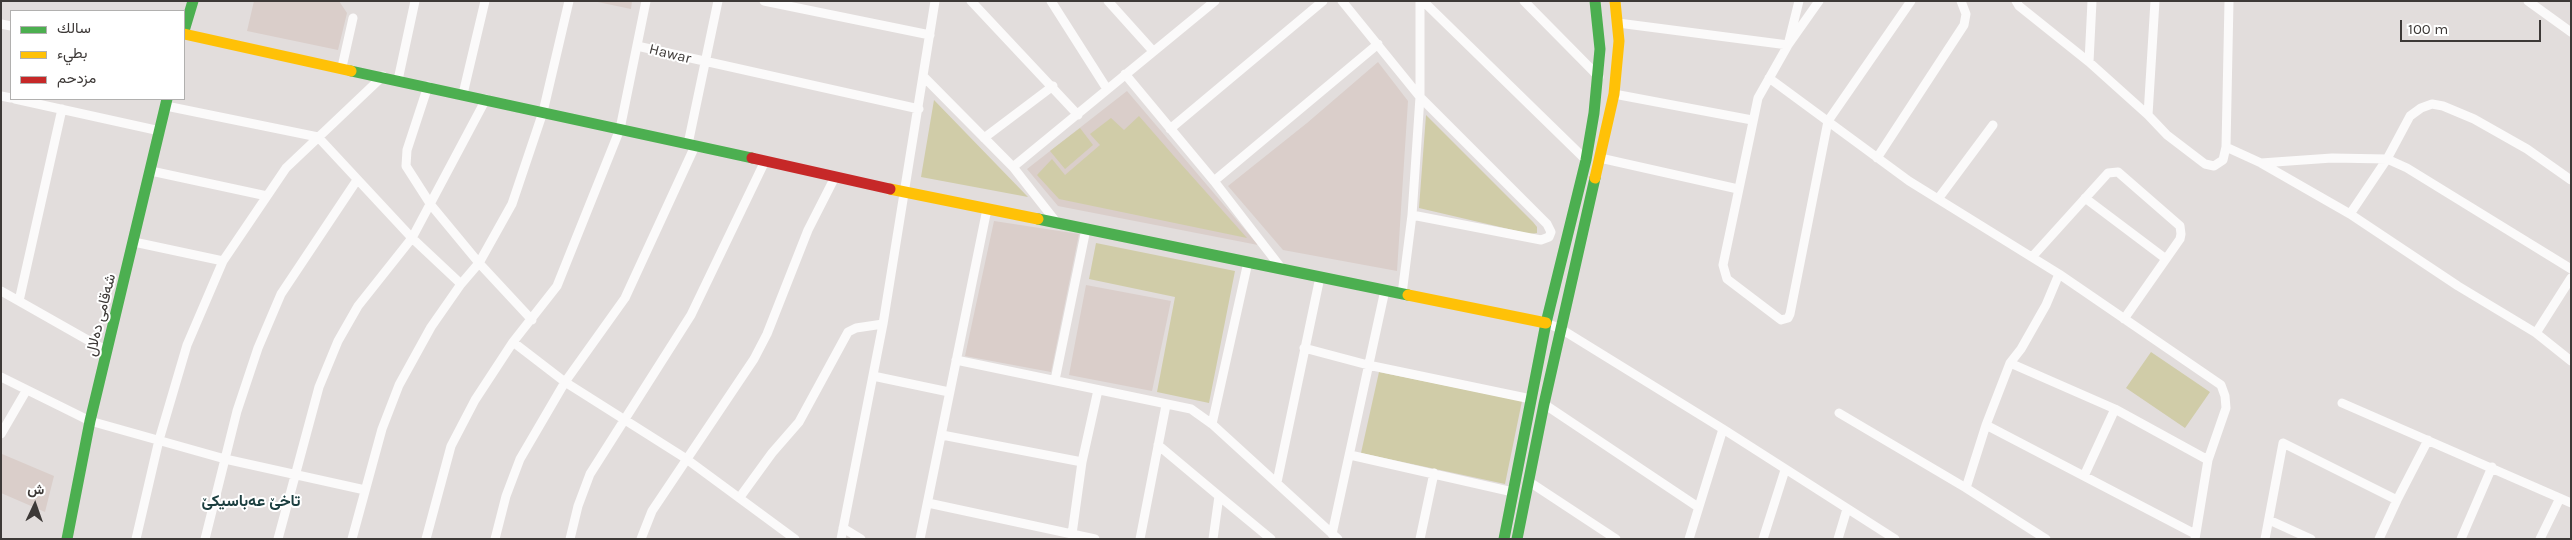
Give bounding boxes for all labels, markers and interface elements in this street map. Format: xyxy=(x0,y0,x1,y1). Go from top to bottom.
legend xyxy=(10,10,185,100)
scale bar xyxy=(2402,10,2543,42)
text: سالك xyxy=(57,19,91,37)
text: 100 m xyxy=(2408,20,2448,38)
street label: Hawar xyxy=(647,40,693,68)
text: بطيء xyxy=(57,44,87,62)
text: مزدحم xyxy=(57,69,96,87)
street label: شەقامی دەلال xyxy=(82,272,120,358)
north arrow xyxy=(10,480,60,530)
text: ش xyxy=(27,481,45,498)
district label: تاخێ عه‌باسيكێ xyxy=(202,491,300,511)

